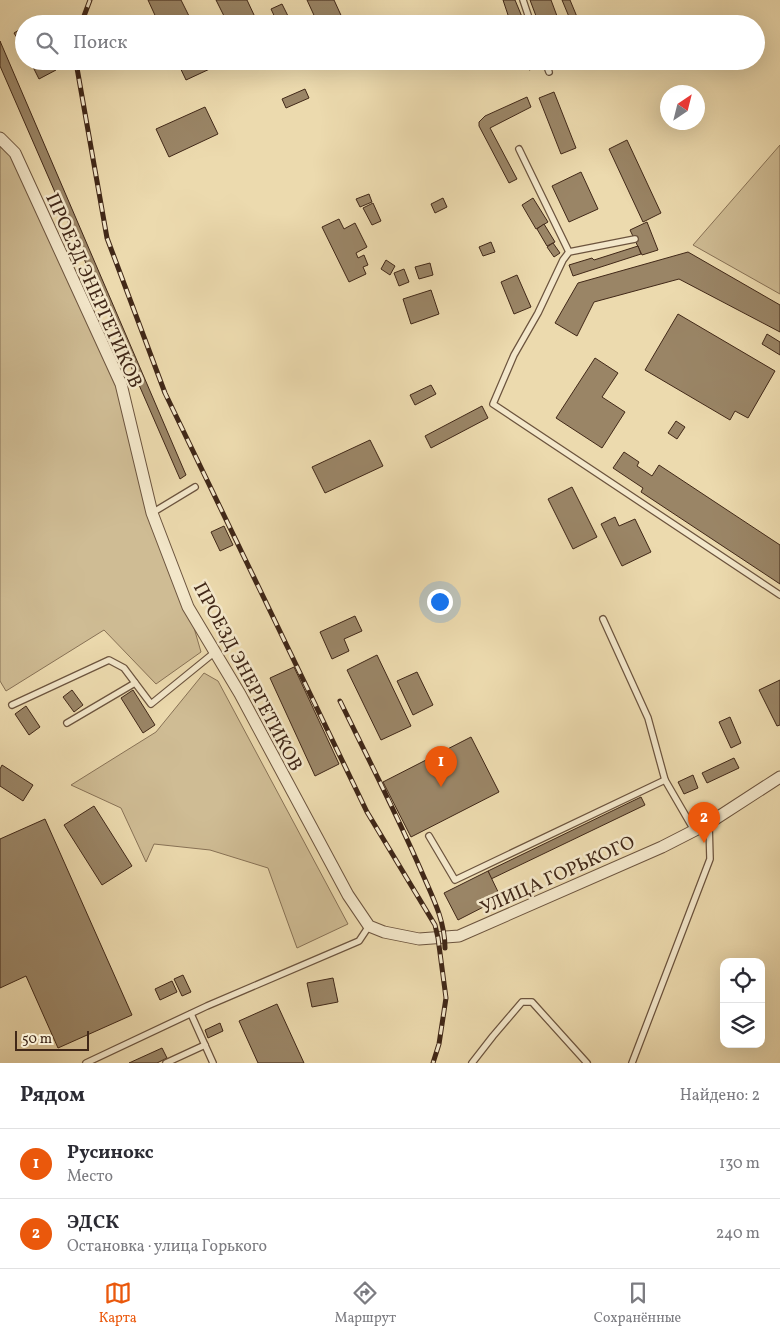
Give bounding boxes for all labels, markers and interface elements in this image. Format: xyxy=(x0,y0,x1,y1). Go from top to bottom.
search box xyxy=(15,15,765,70)
icon: search xyxy=(33,29,61,57)
text: Поиск xyxy=(73,30,127,56)
north arrow xyxy=(660,85,705,130)
street label: ПРОЕЗД ЭНЕРГЕТИКОВ xyxy=(38,189,148,392)
street label: ПРОЕЗД ЭНЕРГЕТИКОВ xyxy=(186,578,308,776)
your location xyxy=(427,589,453,615)
pin: 1 xyxy=(425,746,457,787)
pin: 2 xyxy=(688,802,720,843)
street label: УЛИЦА ГОРЬКОГО xyxy=(476,830,639,922)
map controls xyxy=(720,958,765,1048)
button: locate xyxy=(720,958,765,1003)
button: layers xyxy=(720,1003,765,1048)
scale bar xyxy=(15,1028,89,1051)
text: 50 m xyxy=(22,1030,52,1049)
text: Рядом xyxy=(20,1081,85,1110)
text: Найдено: 2 xyxy=(680,1085,760,1107)
text: Русинокс xyxy=(67,1140,154,1166)
text: 1 xyxy=(33,1153,39,1175)
text: 130 m xyxy=(719,1153,760,1175)
text: Место xyxy=(67,1166,113,1188)
text: ЭДСК xyxy=(67,1210,119,1236)
text: 2 xyxy=(32,1223,40,1245)
text: 240 m xyxy=(716,1223,760,1245)
text: Остановка · улица Горького xyxy=(67,1236,267,1258)
tab: Карта xyxy=(99,1279,137,1328)
tab: Маршрут xyxy=(334,1279,396,1328)
tab: Сохранённые xyxy=(594,1279,681,1328)

